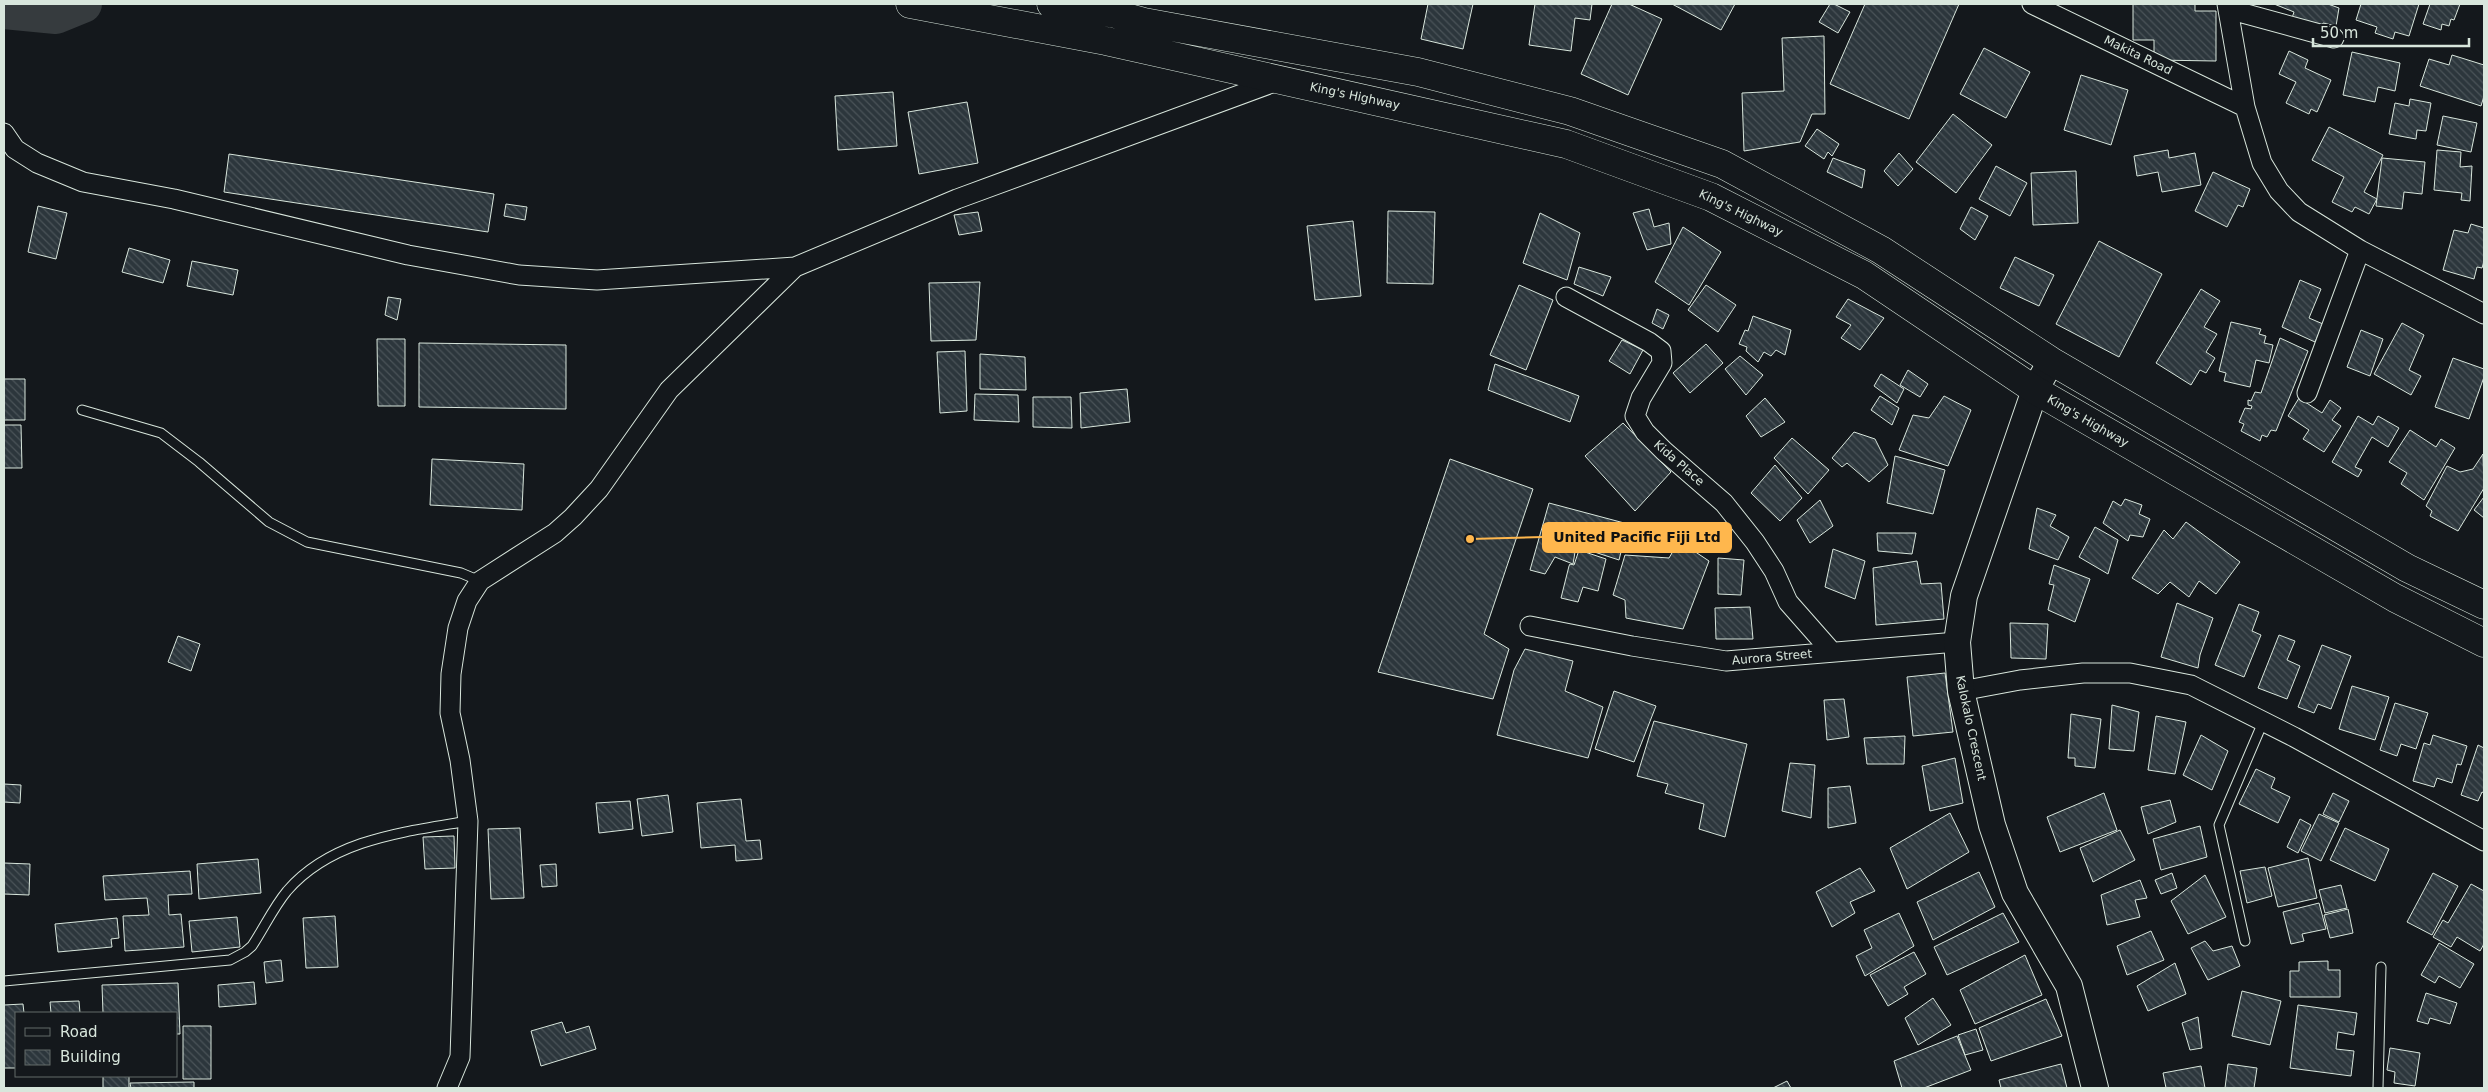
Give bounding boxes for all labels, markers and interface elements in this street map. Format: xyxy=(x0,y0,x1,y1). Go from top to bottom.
scale bar xyxy=(2313,15,2469,47)
text: 50 m xyxy=(2320,24,2358,42)
street label: Makita Road xyxy=(2102,32,2174,78)
street label: King's Highway xyxy=(1309,80,1401,112)
street label: King's Highway xyxy=(1697,187,1785,239)
street label: King's Highway xyxy=(2045,392,2131,450)
street label: Kida Place xyxy=(1651,437,1707,489)
callout: United Pacific Fiji Ltd xyxy=(1543,523,1731,552)
text: United Pacific Fiji Ltd xyxy=(1553,529,1721,545)
street label: Aurora Street xyxy=(1731,646,1813,667)
street label: Kalokalo Crescent xyxy=(1953,674,1989,782)
legend xyxy=(15,1012,178,1077)
text: Road xyxy=(60,1023,98,1041)
text: Building xyxy=(60,1048,121,1066)

